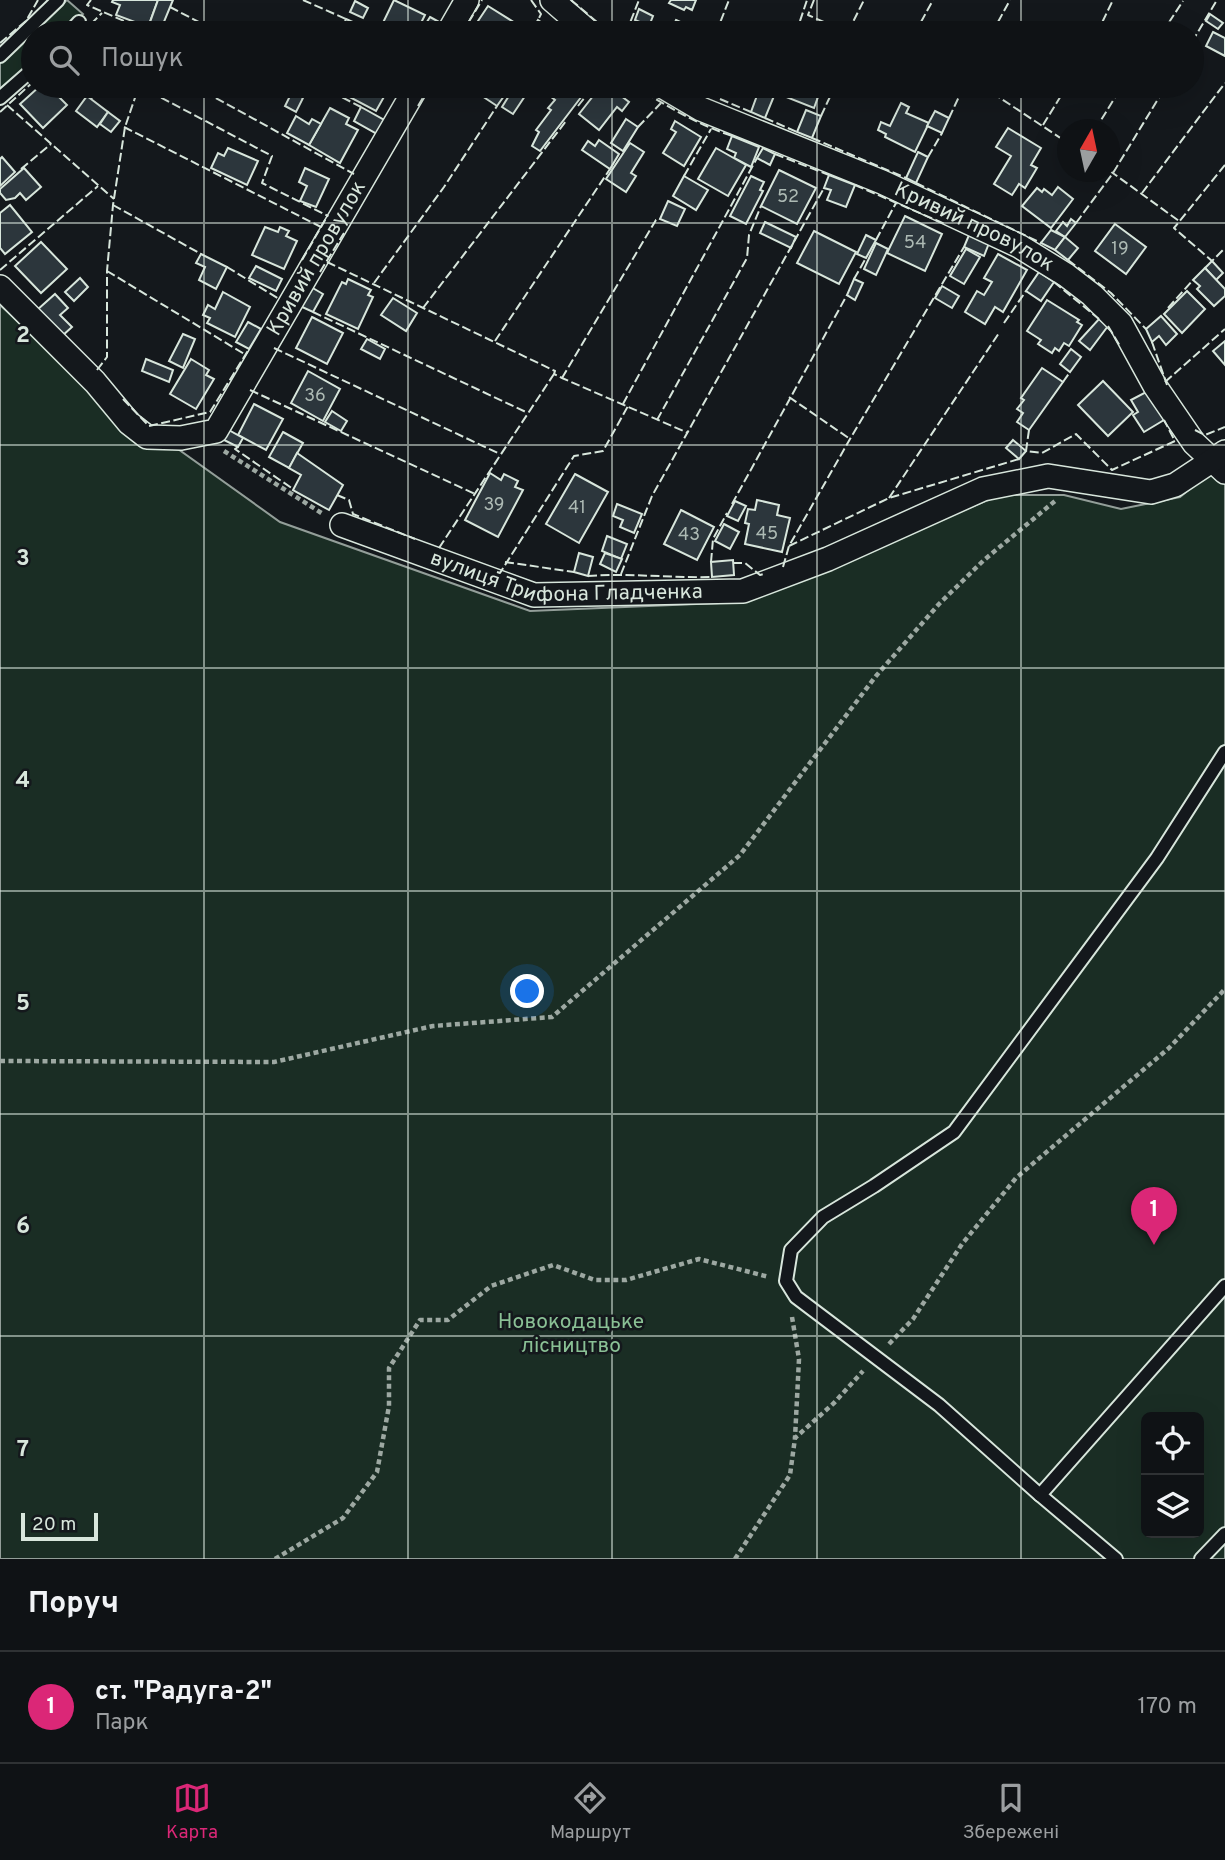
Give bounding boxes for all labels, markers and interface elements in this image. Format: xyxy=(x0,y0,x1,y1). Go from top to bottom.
search box xyxy=(21,21,1204,98)
icon: search xyxy=(45,41,83,79)
text: Пошук xyxy=(101,43,184,76)
north arrow xyxy=(1057,119,1120,182)
street label: Кривий провулок xyxy=(261,176,372,341)
street label: Кривий провулок xyxy=(890,176,1059,278)
house number: 52 xyxy=(777,186,799,209)
house number: 54 xyxy=(904,232,926,255)
house number: 19 xyxy=(1111,238,1129,261)
text: 2 xyxy=(16,322,30,351)
house number: 36 xyxy=(304,385,326,408)
house number: 39 xyxy=(483,494,505,517)
house number: 41 xyxy=(568,497,586,520)
house number: 45 xyxy=(756,523,778,546)
house number: 43 xyxy=(678,524,700,547)
text: 3 xyxy=(16,545,30,574)
street label: вулиця Трифона Гладченка xyxy=(426,545,703,608)
text: 4 xyxy=(16,767,30,796)
your location xyxy=(510,974,544,1008)
text: 5 xyxy=(16,990,30,1019)
pin: 1 xyxy=(1131,1187,1177,1245)
text: 6 xyxy=(16,1213,30,1242)
park label: Новокодацьке лісництво xyxy=(498,1309,644,1360)
map controls xyxy=(1141,1412,1204,1538)
button: locate xyxy=(1141,1412,1204,1475)
text: 7 xyxy=(17,1436,29,1465)
button: layers xyxy=(1141,1475,1204,1538)
scale bar xyxy=(21,1510,98,1542)
text: 20 m xyxy=(32,1513,76,1537)
text: Поруч xyxy=(28,1586,119,1623)
text: ст. "Радуга-2" xyxy=(95,1676,272,1709)
text: 1 xyxy=(46,1693,56,1722)
text: 170 m xyxy=(1138,1693,1197,1722)
text: Парк xyxy=(95,1709,149,1738)
tab: Карта xyxy=(166,1779,218,1845)
tab: Маршрут xyxy=(550,1779,631,1845)
tab: Збережені xyxy=(963,1779,1059,1845)

